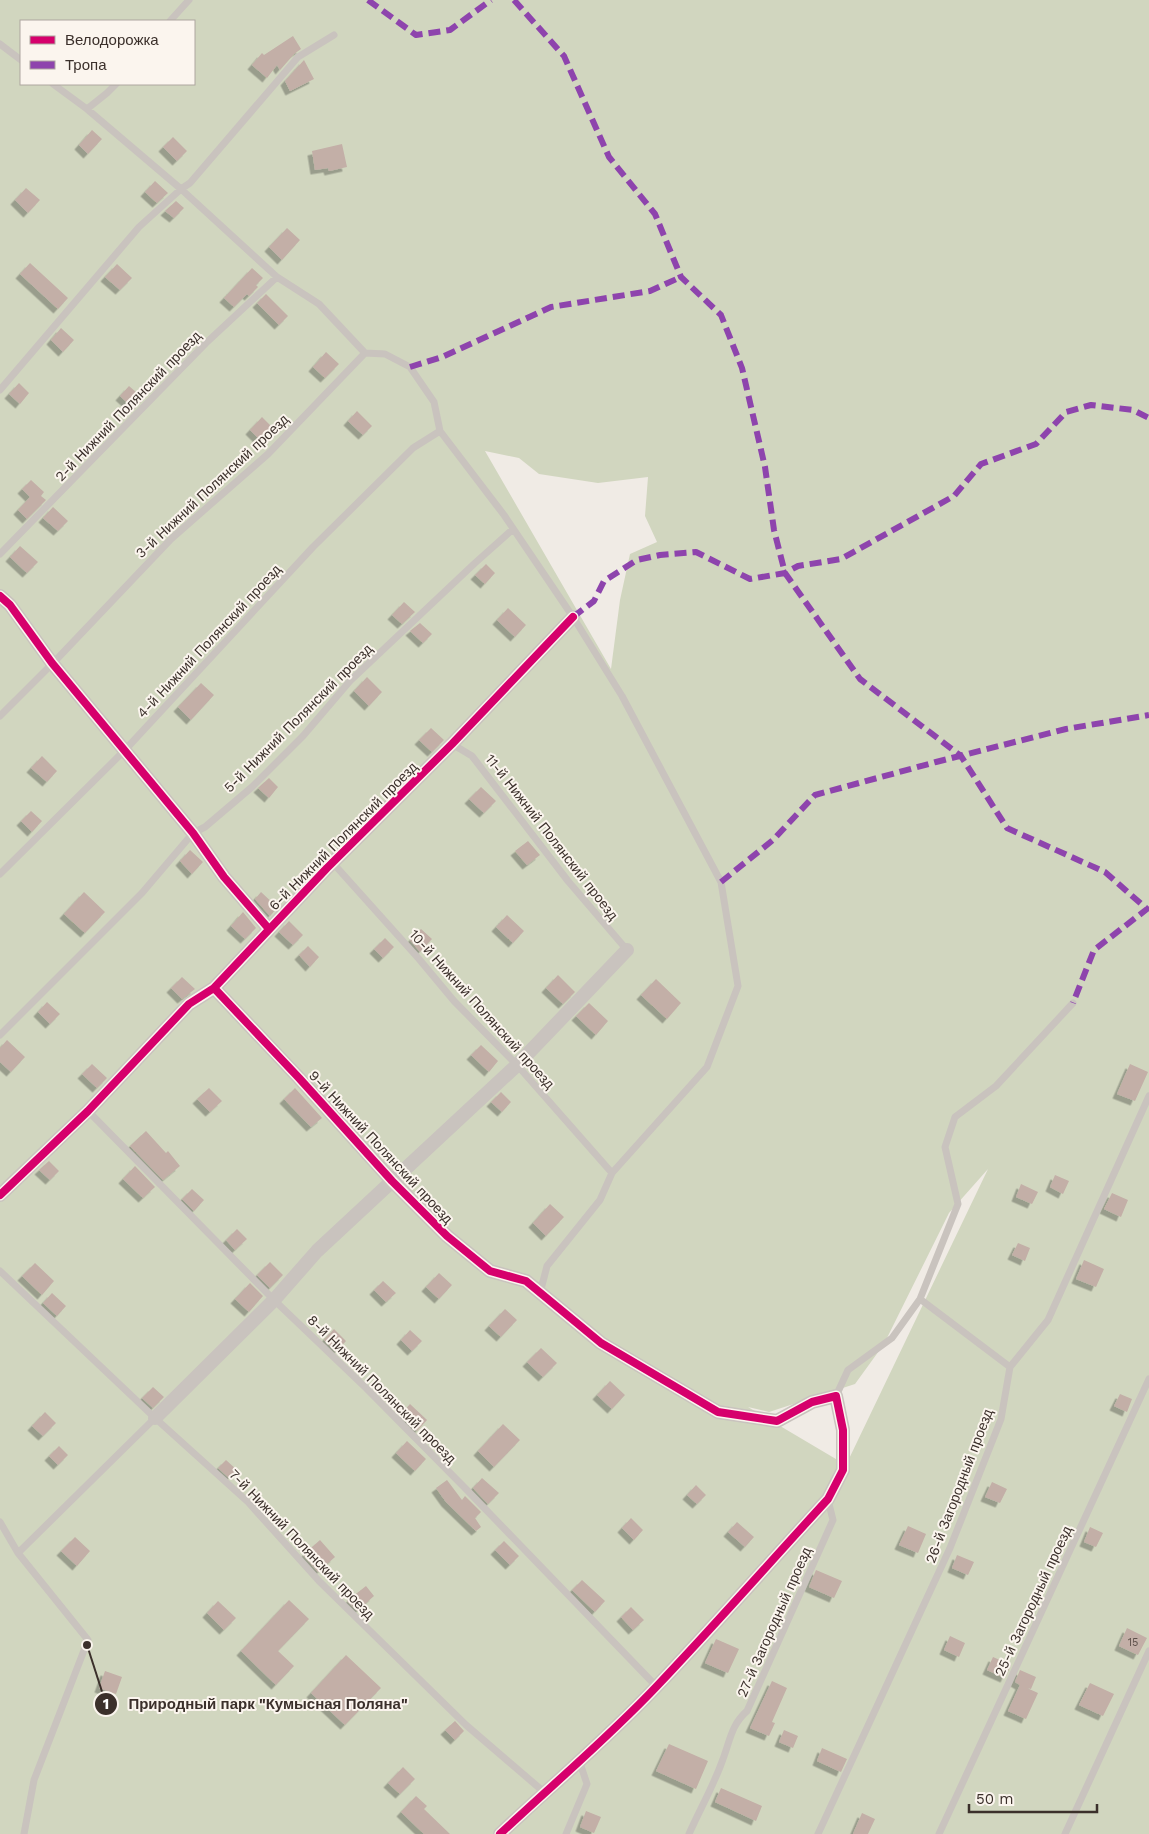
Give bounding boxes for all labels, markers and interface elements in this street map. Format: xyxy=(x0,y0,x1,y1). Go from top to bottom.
legend xyxy=(20,20,195,85)
text: Велодорожка xyxy=(65,31,159,49)
text: Тропа xyxy=(65,56,107,74)
street label: 2-й Нижний Полянский проезд xyxy=(52,328,204,484)
street label: 3-й Нижний Полянский проезд xyxy=(132,411,292,561)
street label: 4-й Нижний Полянский проезд xyxy=(134,561,284,721)
street label: 5-й Нижний Полянский проезд xyxy=(221,641,375,795)
street label: 11-й Нижний Полянский проезд xyxy=(482,751,622,923)
street label: 6-й Нижний Полянский проезд xyxy=(266,759,420,913)
street label: 10-й Нижний Полянский проезд xyxy=(406,926,558,1092)
street label: 9-й Нижний Полянский проезд xyxy=(306,1067,456,1227)
street label: 8-й Нижний Полянский проезд xyxy=(304,1311,460,1467)
street label: 26-й Загородный проезд xyxy=(922,1407,996,1565)
street label: 7-й Нижний Полянский проезд xyxy=(226,1466,378,1622)
street label: 25-й Загородный проезд xyxy=(991,1523,1075,1679)
street label: 27-й Загородный проезд xyxy=(734,1545,814,1699)
house number: 15 xyxy=(1128,1636,1138,1649)
callout: Природный парк "Кумысная Поляна" xyxy=(93,1689,417,1719)
text: 1 xyxy=(103,1695,109,1713)
text: Природный парк "Кумысная Поляна" xyxy=(128,1695,408,1713)
scale bar xyxy=(969,1782,1096,1814)
text: 50 m xyxy=(976,1790,1013,1808)

